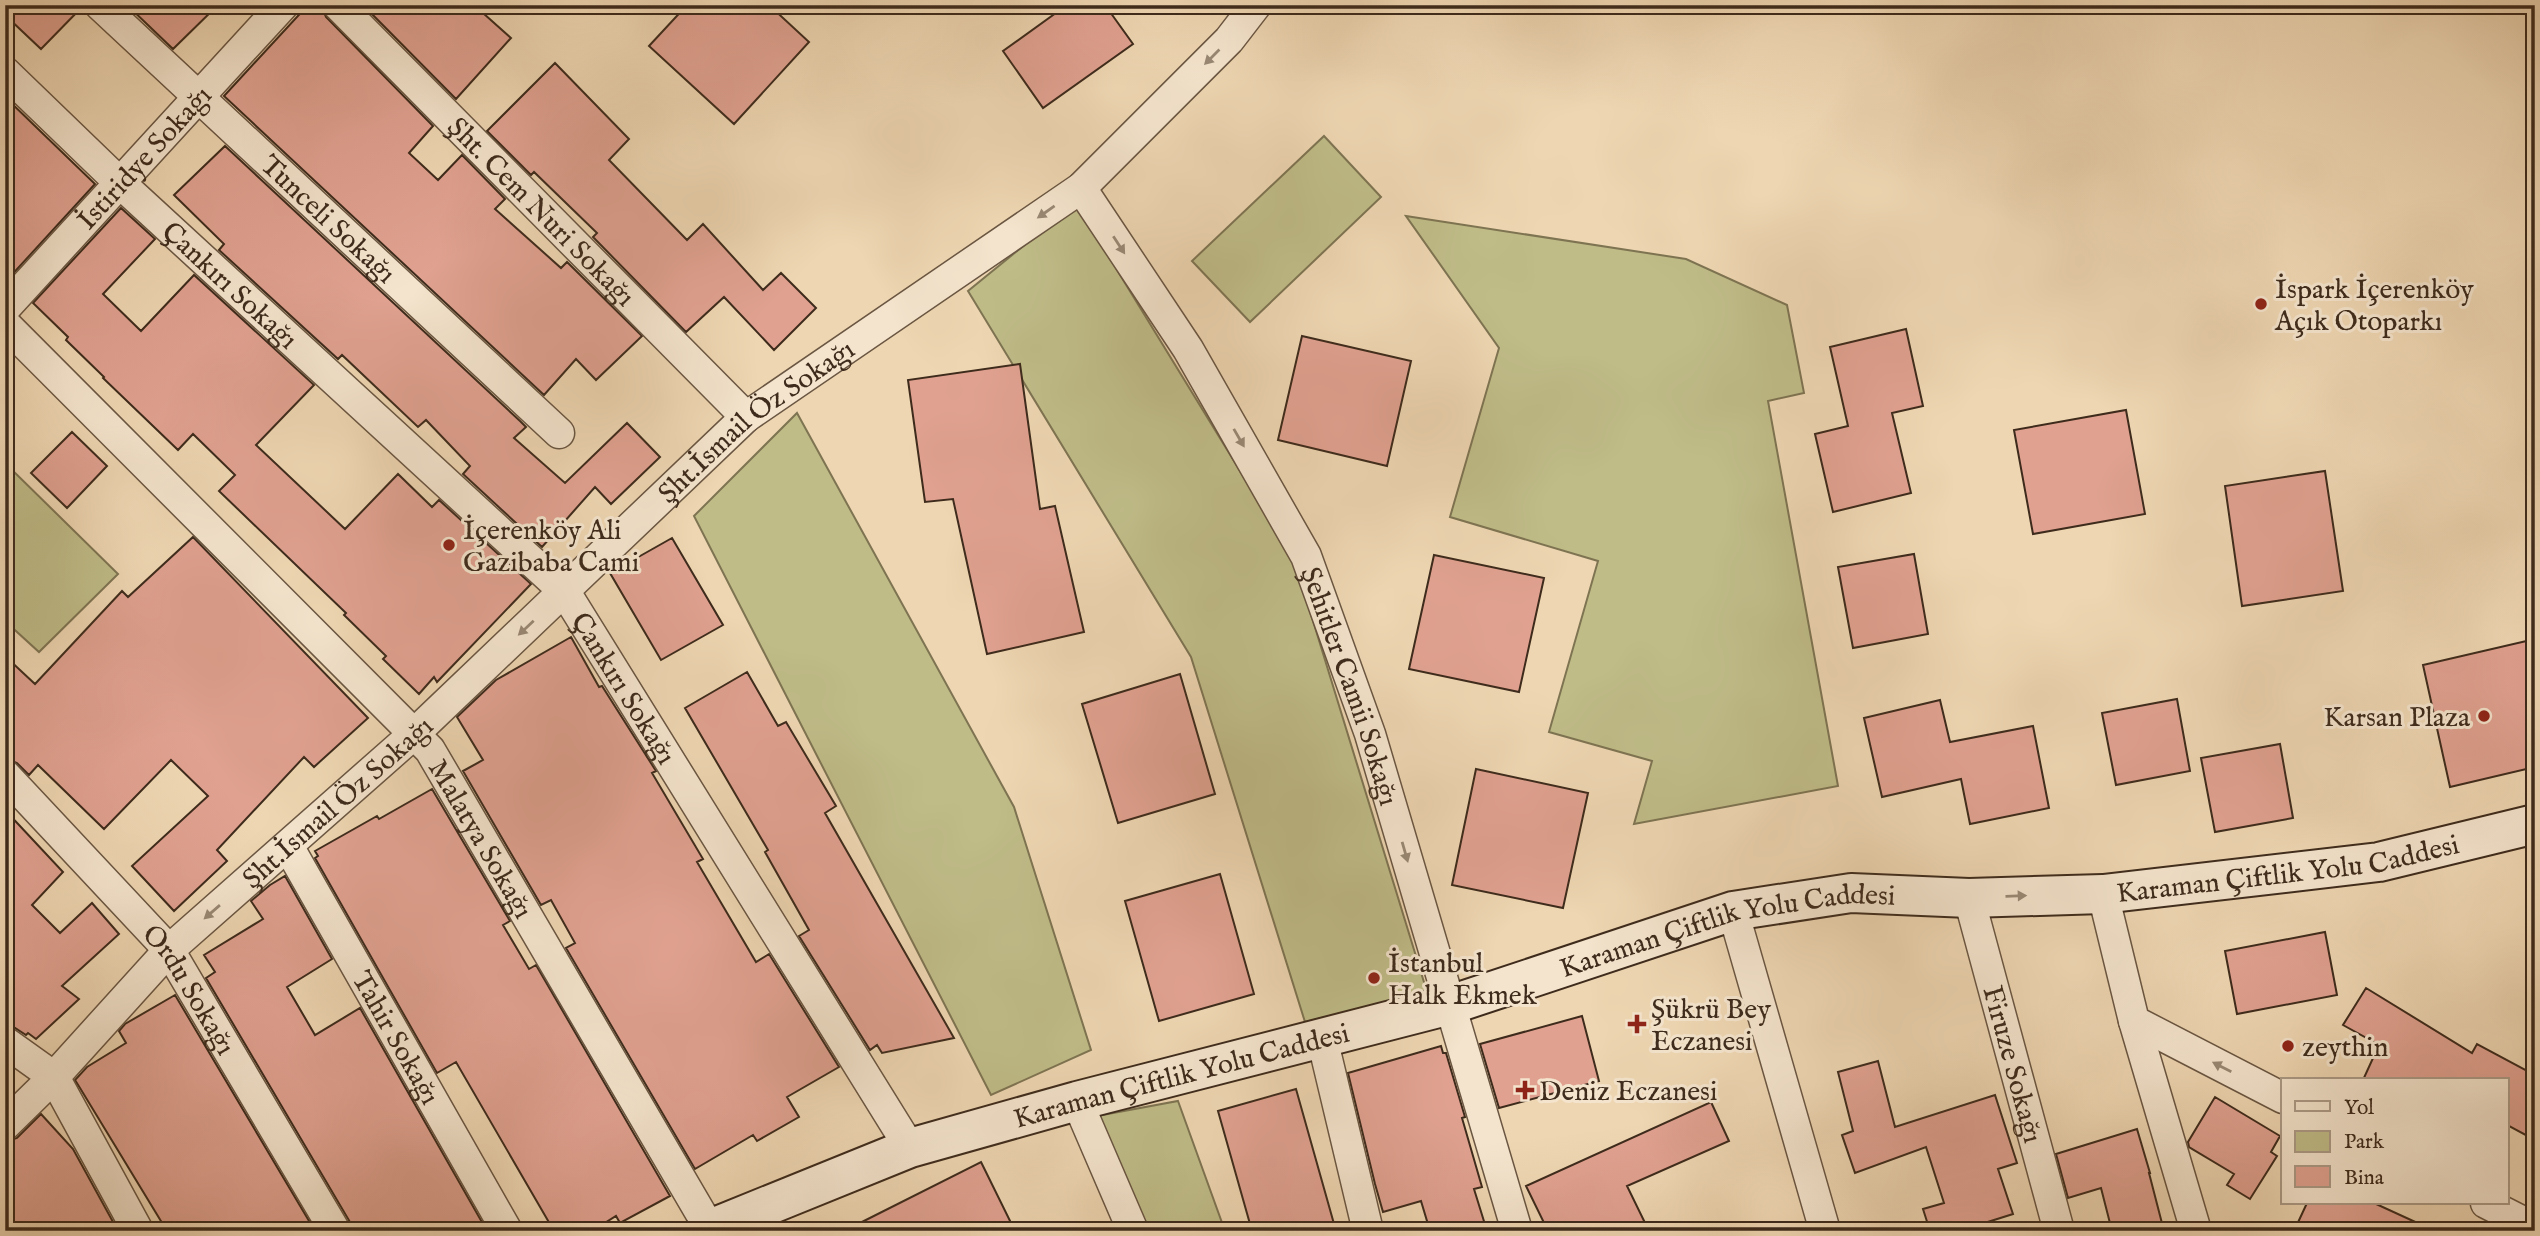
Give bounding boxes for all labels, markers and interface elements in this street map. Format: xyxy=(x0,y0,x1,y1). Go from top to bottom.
one-way arrow xyxy=(1204,48,1220,65)
street label: İstiridye Sokağı xyxy=(71,79,220,238)
street label: Şht. Cem Nuri Sokağı xyxy=(439,111,642,315)
street label: Tunceli Sokağı xyxy=(252,149,402,292)
one-way arrow xyxy=(1037,205,1055,219)
street label: Çankırı Sokağı xyxy=(153,215,304,358)
one-way arrow xyxy=(1112,235,1125,255)
place label: İspark İçerenköy Açık Otoparkı xyxy=(2274,273,2474,340)
marker: İspark İçerenköy Açık Otoparkı xyxy=(2253,296,2269,312)
street label: Şht.İsmail Öz Sokağı xyxy=(652,333,862,512)
one-way arrow xyxy=(1233,429,1245,448)
place label: İçerenköy Ali Gazibaba Cami xyxy=(463,514,639,581)
marker: İçerenköy Ali Gazibaba Cami xyxy=(441,537,457,553)
street label: Şehitler Camii Sokağı xyxy=(1291,563,1405,810)
street label: Çankırı Sokağı xyxy=(562,607,683,772)
one-way arrow xyxy=(518,620,535,636)
place label: Karsan Plaza xyxy=(2323,701,2471,736)
marker: Karsan Plaza xyxy=(2476,708,2492,724)
street label: Şht.İsmail Öz Sokağı xyxy=(236,710,442,897)
street label: Malatya Sokağı xyxy=(419,754,540,926)
street label: Karaman Çiftlik Yolu Caddesi xyxy=(2115,828,2463,912)
one-way arrow xyxy=(1400,842,1410,863)
street label: Karaman Çiftlik Yolu Caddesi xyxy=(1556,878,1896,987)
one-way arrow xyxy=(2005,891,2027,902)
one-way arrow xyxy=(203,904,220,919)
street label: Ordu Sokağı xyxy=(134,918,242,1062)
place label: İstanbul Halk Ekmek xyxy=(1388,947,1538,1014)
street label: Tahir Sokağı xyxy=(343,965,446,1112)
marker: İstanbul Halk Ekmek xyxy=(1366,970,1382,986)
street label: Firuze Sokağı xyxy=(1974,982,2049,1147)
place label: Şükrü Bey Eczanesi xyxy=(1651,993,1771,1060)
marker: Şükrü Bey Eczanesi xyxy=(1629,1016,1645,1032)
street label: Karaman Çiftlik Yolu Caddesi xyxy=(1010,1017,1353,1138)
place label: zeythin xyxy=(2302,1031,2389,1066)
marker: zeythin xyxy=(2280,1038,2296,1054)
one-way arrow xyxy=(2212,1061,2232,1072)
place label: Deniz Eczanesi xyxy=(1539,1075,1717,1110)
legend xyxy=(2281,1078,2508,1204)
marker: Deniz Eczanesi xyxy=(1517,1082,1533,1098)
text: Yol xyxy=(2344,1095,2374,1122)
text: Park xyxy=(2344,1129,2385,1156)
text: Bina xyxy=(2344,1165,2385,1192)

